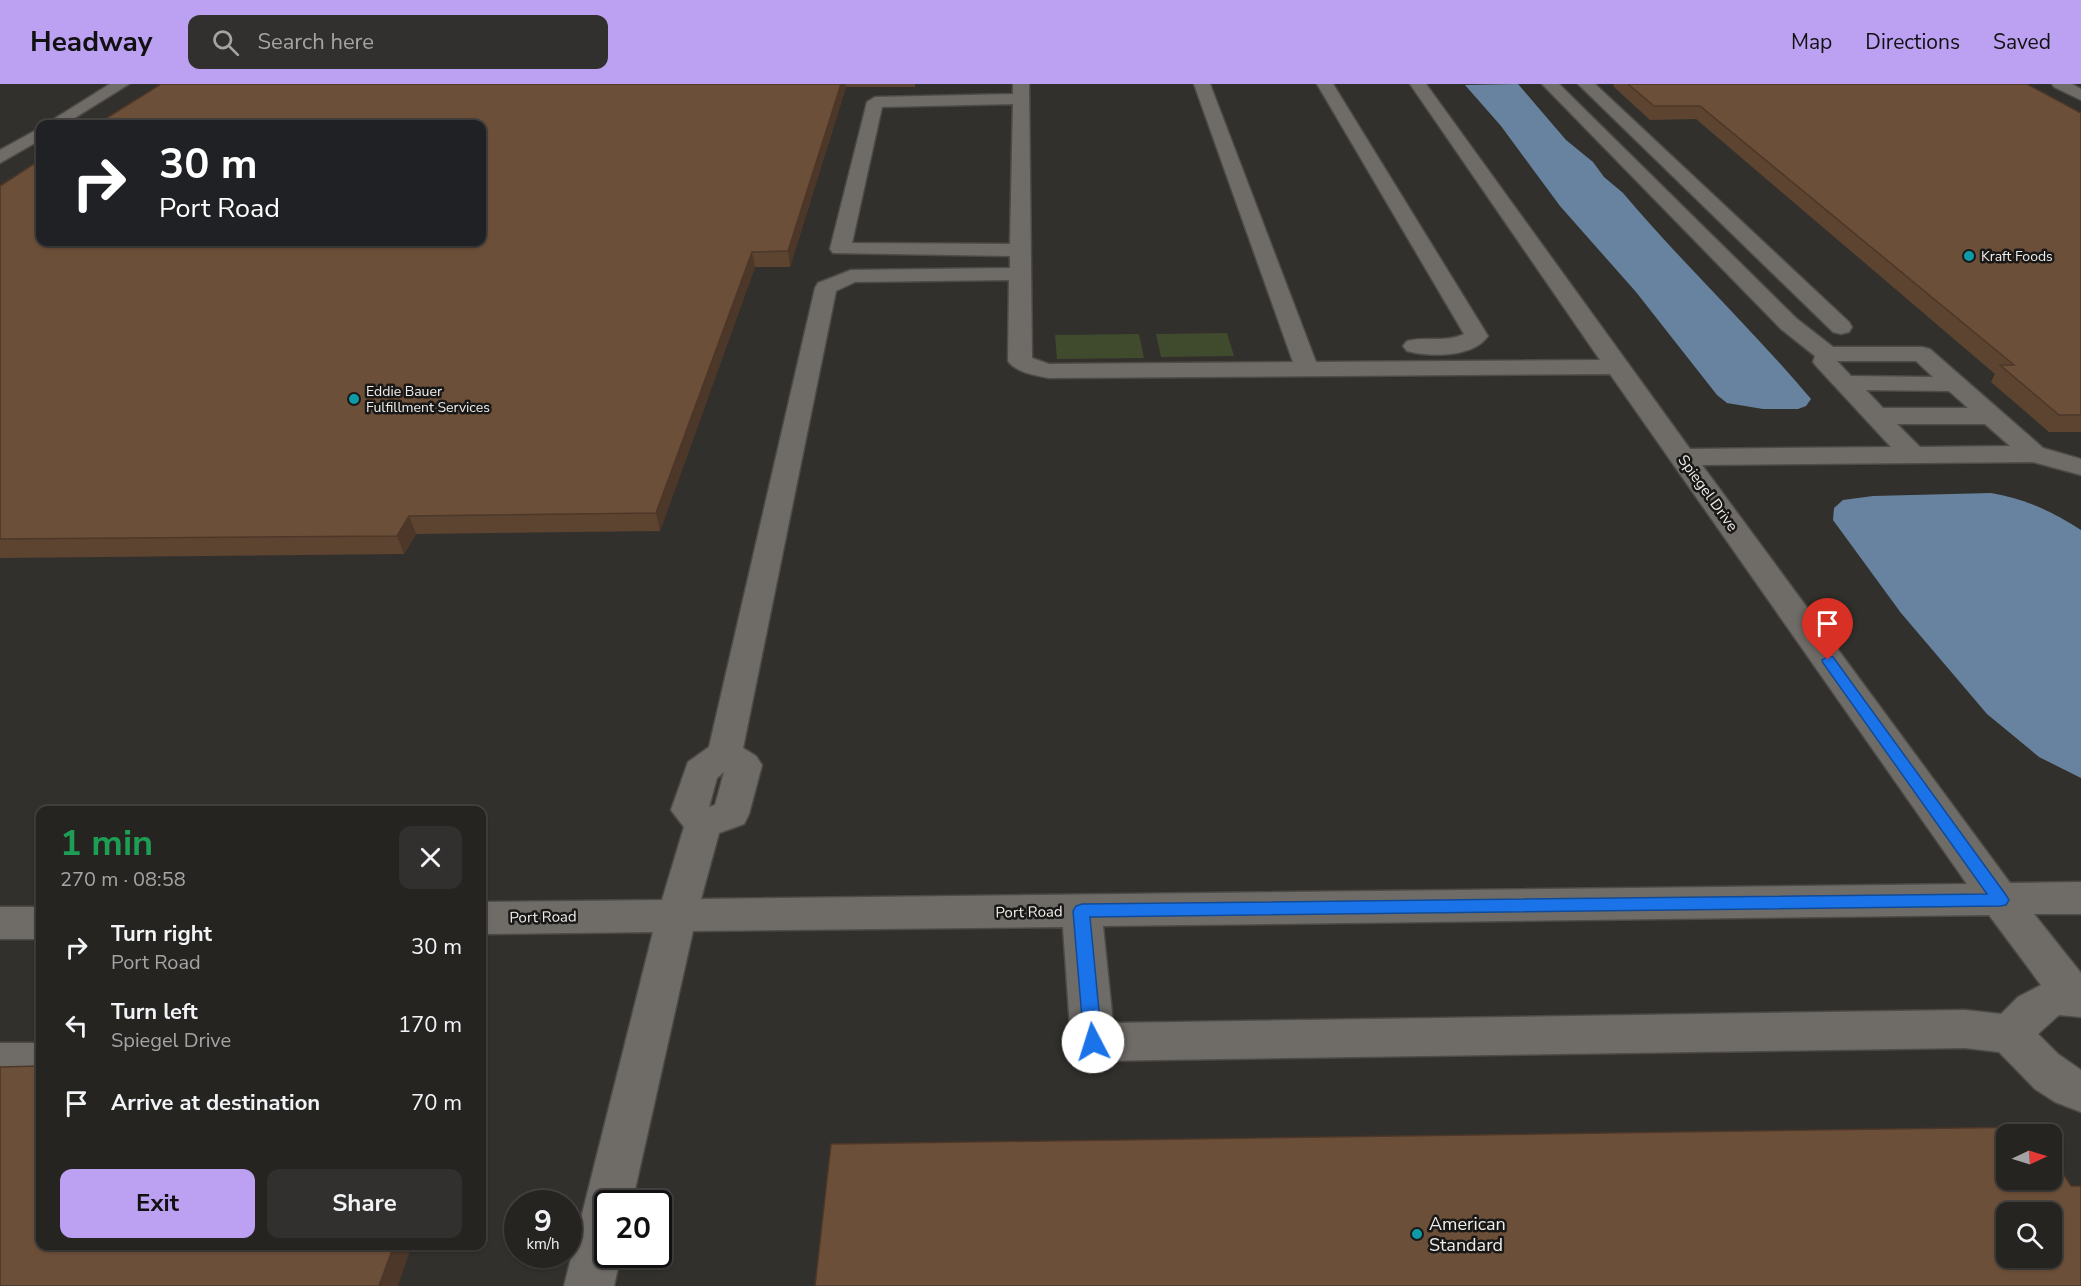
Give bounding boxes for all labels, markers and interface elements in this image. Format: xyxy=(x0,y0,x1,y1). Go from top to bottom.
search box xyxy=(188,15,608,69)
text: Headway xyxy=(30,23,152,61)
icon: search xyxy=(209,26,242,59)
text: Search here xyxy=(257,27,374,57)
text: Map xyxy=(1791,28,1832,56)
text: Directions xyxy=(1865,28,1960,56)
text: Saved xyxy=(1993,28,2051,56)
text: 30 m xyxy=(159,136,258,193)
icon: right xyxy=(60,144,138,222)
text: Port Road xyxy=(159,190,280,227)
place label: Kraft Foods xyxy=(1981,247,2053,266)
marker: Kraft Foods xyxy=(1962,249,1976,263)
place label: Eddie Bauer Fulfillment Services xyxy=(366,382,490,417)
marker: Eddie Bauer Fulfillment Services xyxy=(347,392,361,406)
street label: Spiegel Drive xyxy=(1673,451,1743,535)
pin xyxy=(1802,598,1853,660)
icon: arrive xyxy=(1811,607,1844,640)
text: 1 min xyxy=(60,819,153,868)
button: close xyxy=(399,826,462,889)
text: 270 m · 08:58 xyxy=(60,866,186,893)
street label: Port Road xyxy=(995,901,1063,923)
street label: Port Road xyxy=(509,906,577,928)
text: Turn right xyxy=(111,919,212,949)
icon: right xyxy=(60,931,93,964)
text: 30 m xyxy=(411,932,462,962)
text: Port Road xyxy=(111,949,201,976)
text: Turn left xyxy=(111,997,198,1027)
icon: left xyxy=(60,1009,93,1042)
text: 170 m xyxy=(398,1010,462,1040)
position arrow xyxy=(1061,1010,1125,1074)
text: Spiegel Drive xyxy=(111,1027,231,1054)
icon: arrive xyxy=(60,1087,93,1120)
text: Arrive at destination xyxy=(111,1088,320,1118)
text: 70 m xyxy=(411,1088,462,1118)
north arrow xyxy=(1996,1124,2062,1190)
map controls xyxy=(1996,1124,2062,1268)
button: Exit xyxy=(60,1169,255,1238)
button: Share xyxy=(267,1169,462,1238)
speed limit sign: 20 xyxy=(594,1190,672,1268)
text: 9 xyxy=(534,1201,552,1242)
button: search xyxy=(1996,1202,2062,1268)
place label: American Standard xyxy=(1429,1212,1506,1257)
marker: American Standard xyxy=(1410,1227,1424,1241)
text: km/h xyxy=(526,1234,560,1254)

